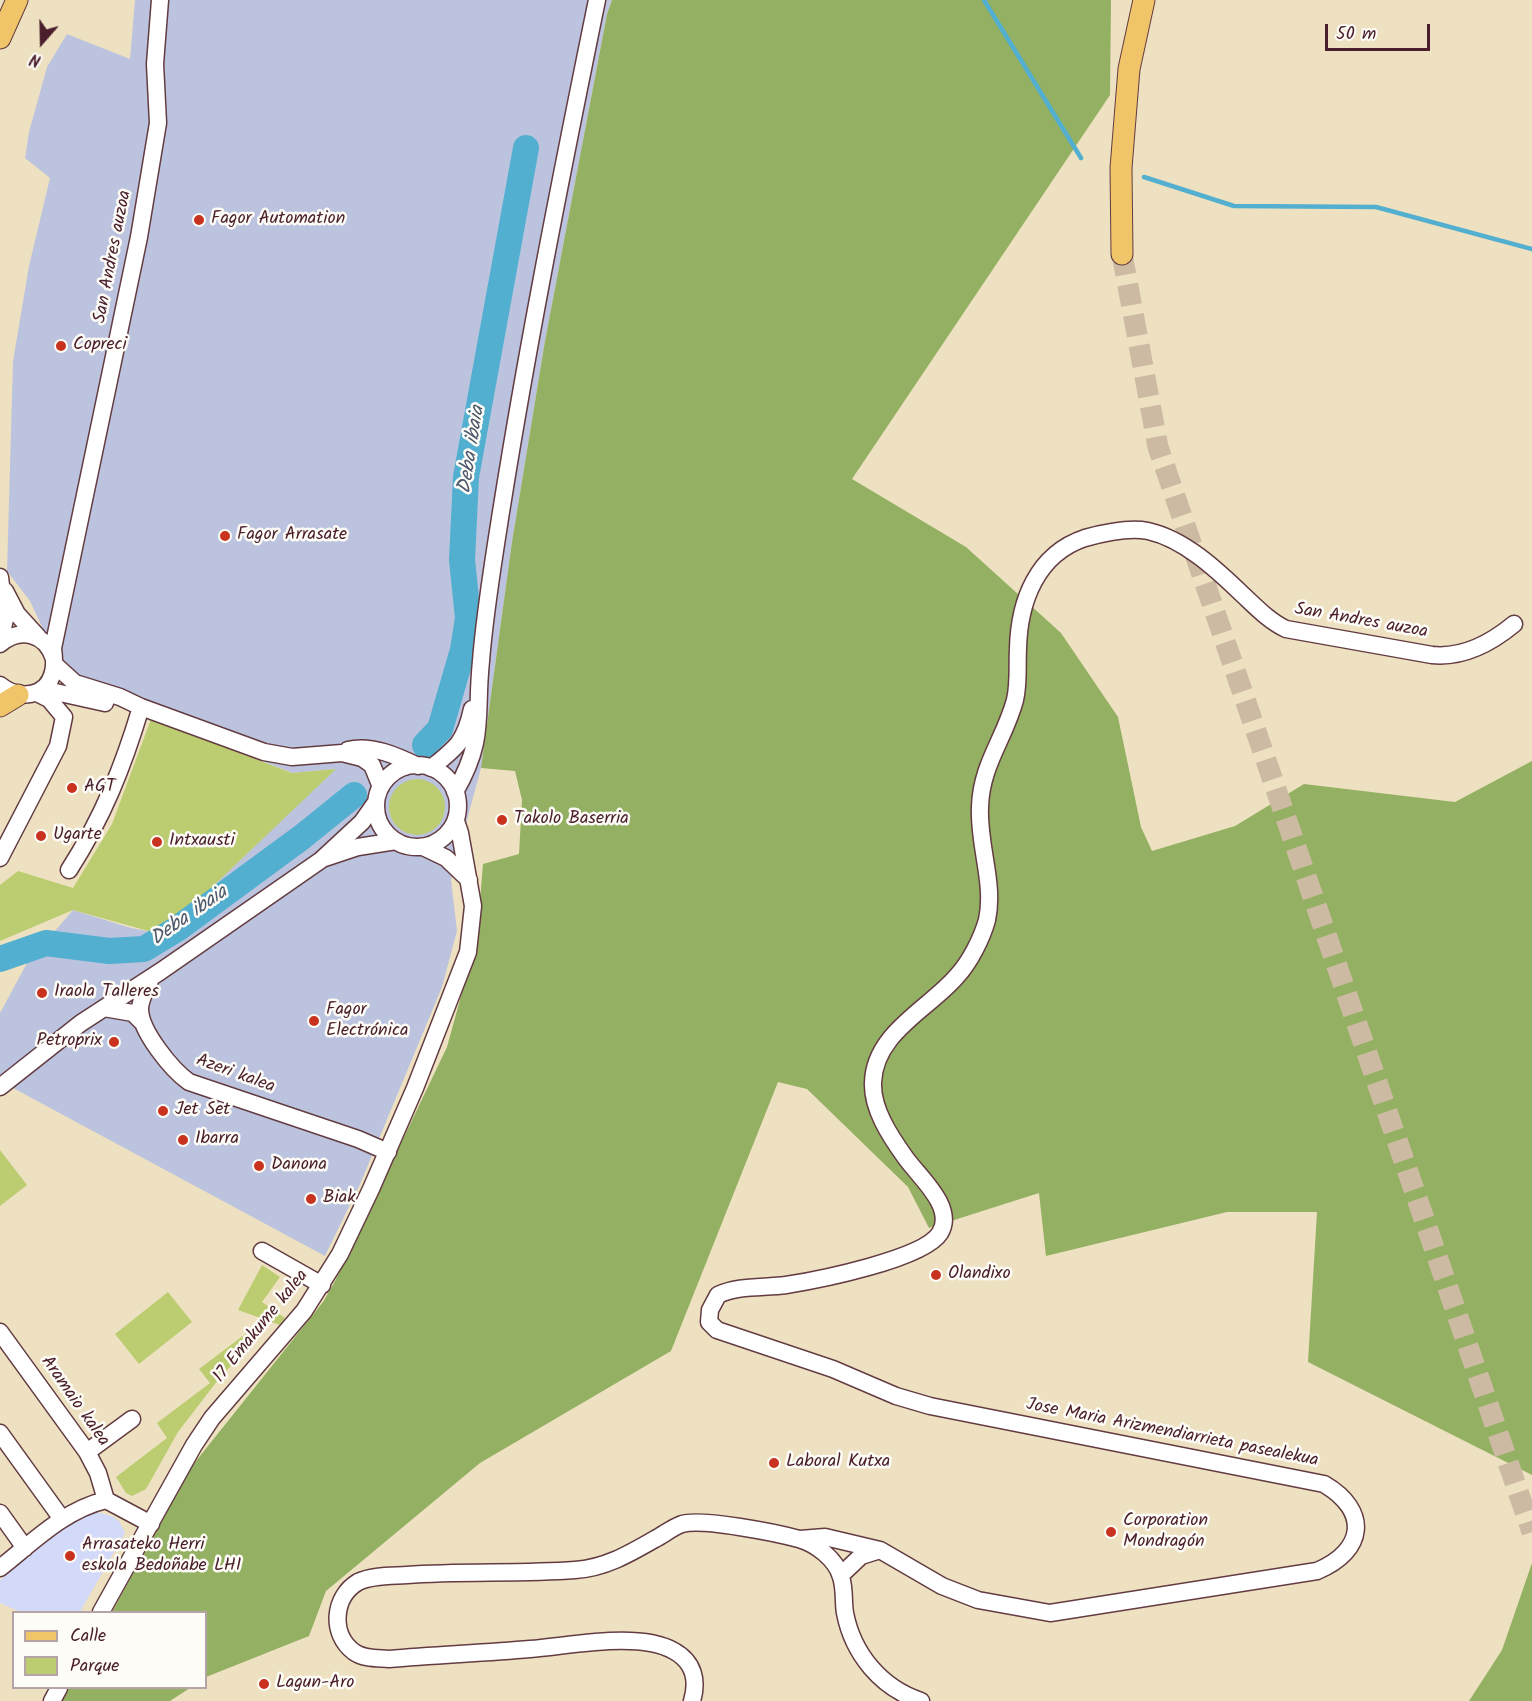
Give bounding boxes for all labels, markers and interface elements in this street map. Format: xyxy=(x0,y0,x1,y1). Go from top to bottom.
north arrow xyxy=(12,12,72,72)
scale bar xyxy=(1328,12,1433,50)
text: 50 m xyxy=(1336,20,1376,49)
text: N xyxy=(27,46,45,73)
street label: San Andres auzoa xyxy=(91,189,137,325)
place label: Fagor Automation xyxy=(211,209,345,231)
marker: Fagor Automation xyxy=(192,213,206,227)
place label: Copreci xyxy=(73,335,127,357)
marker: Copreci xyxy=(54,339,68,353)
water label: Deba ibaia xyxy=(454,404,492,496)
place label: Fagor Arrasate xyxy=(237,525,347,547)
marker: Fagor Arrasate xyxy=(218,529,232,543)
street label: San Andres auzoa xyxy=(1293,600,1429,644)
place label: AGT xyxy=(84,777,116,799)
marker: AGT xyxy=(65,781,79,795)
place label: Takolo Baserria xyxy=(514,809,629,831)
marker: Takolo Baserria xyxy=(495,813,509,827)
place label: Ugarte xyxy=(53,825,102,847)
marker: Ugarte xyxy=(34,829,48,843)
place label: Intxausti xyxy=(169,831,235,853)
marker: Intxausti xyxy=(150,835,164,849)
water label: Deba ibaia xyxy=(147,882,233,952)
place label: Iraola Talleres xyxy=(54,982,159,1004)
marker: Iraola Talleres xyxy=(35,986,49,1000)
place label: Fagor Electrónica xyxy=(326,1000,408,1042)
marker: Fagor Electrónica xyxy=(307,1014,321,1028)
place label: Petroprix xyxy=(37,1031,102,1053)
marker: Petroprix xyxy=(107,1035,121,1049)
street label: Azeri kalea xyxy=(193,1051,277,1099)
place label: Jet Set xyxy=(175,1100,230,1122)
marker: Jet Set xyxy=(156,1104,170,1118)
place label: Ibarra xyxy=(195,1129,239,1151)
marker: Ibarra xyxy=(176,1133,190,1147)
place label: Danona xyxy=(271,1155,327,1177)
marker: Danona xyxy=(252,1159,266,1173)
place label: Biak xyxy=(323,1188,356,1210)
marker: Biak xyxy=(304,1192,318,1206)
place label: Olandixo xyxy=(948,1264,1011,1286)
street label: 17 Emakume kalea xyxy=(210,1266,314,1388)
marker: Olandixo xyxy=(929,1268,943,1282)
street label: Aramaio kalea xyxy=(35,1353,113,1451)
street label: Jose Maria Arizmendiarrieta pasealekua xyxy=(1024,1395,1320,1473)
place label: Laboral Kutxa xyxy=(786,1452,890,1474)
marker: Laboral Kutxa xyxy=(767,1456,781,1470)
place label: Corporation Mondragón xyxy=(1123,1511,1208,1553)
marker: Corporation Mondragón xyxy=(1104,1525,1118,1539)
place label: Arrasateko Herri eskola Bedoñabe LHI xyxy=(82,1535,241,1578)
marker: Arrasateko Herri eskola Bedoñabe LHI xyxy=(63,1549,77,1563)
legend xyxy=(12,1611,207,1689)
text: Calle xyxy=(70,1622,106,1651)
text: Parque xyxy=(70,1652,119,1681)
place label: Lagun-Aro xyxy=(276,1673,354,1695)
marker: Lagun-Aro xyxy=(257,1677,271,1691)

